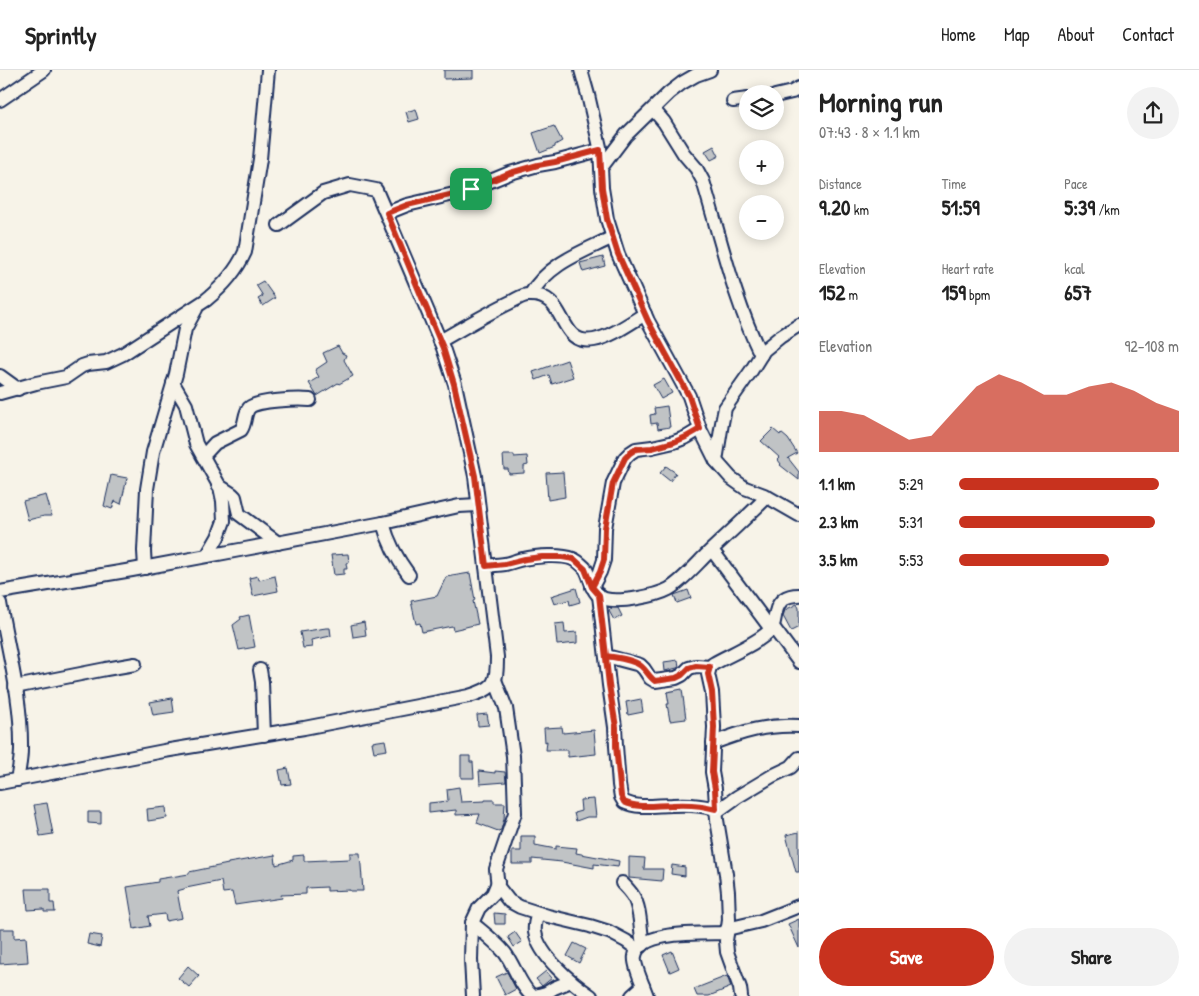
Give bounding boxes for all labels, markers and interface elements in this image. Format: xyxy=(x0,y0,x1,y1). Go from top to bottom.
text: Sprintly xyxy=(25,19,97,51)
text: Home xyxy=(941,22,976,47)
text: Map xyxy=(1004,22,1029,47)
text: About xyxy=(1057,22,1094,47)
text: Contact xyxy=(1122,22,1174,47)
text: Morning run xyxy=(819,83,943,121)
map controls xyxy=(739,85,784,240)
button: layers xyxy=(739,85,784,130)
button: share xyxy=(1127,87,1179,139)
text: 07:43 · 8 × 1.1 km xyxy=(819,121,920,143)
button: + xyxy=(739,140,784,185)
pin xyxy=(450,168,492,210)
text: Distance xyxy=(819,174,862,193)
text: Time xyxy=(942,174,966,193)
text: Pace xyxy=(1064,174,1088,193)
icon: arrive xyxy=(457,175,485,203)
text: 9.20 xyxy=(819,193,850,222)
text: 51:59 xyxy=(942,193,980,222)
text: 5:39 xyxy=(1064,193,1095,222)
button: − xyxy=(739,195,784,240)
text: km xyxy=(850,200,869,219)
text: /km xyxy=(1095,200,1120,219)
text: Elevation xyxy=(819,259,866,278)
text: Heart rate xyxy=(942,259,994,278)
text: kcal xyxy=(1064,259,1085,278)
text: 152 xyxy=(819,278,845,307)
text: 159 xyxy=(942,278,966,307)
text: 657 xyxy=(1064,278,1092,307)
text: m xyxy=(845,285,858,304)
text: bpm xyxy=(966,285,990,304)
text: Elevation xyxy=(819,335,872,357)
text: 92–108 m xyxy=(1124,335,1179,357)
text: 1.1 km xyxy=(819,473,855,495)
text: 5:29 xyxy=(899,473,923,495)
text: 2.3 km xyxy=(819,511,858,533)
text: 5:31 xyxy=(899,511,922,533)
text: 3.5 km xyxy=(819,549,858,571)
text: 5:53 xyxy=(899,549,923,571)
button: Save xyxy=(819,928,994,986)
button: Share xyxy=(1004,928,1179,986)

